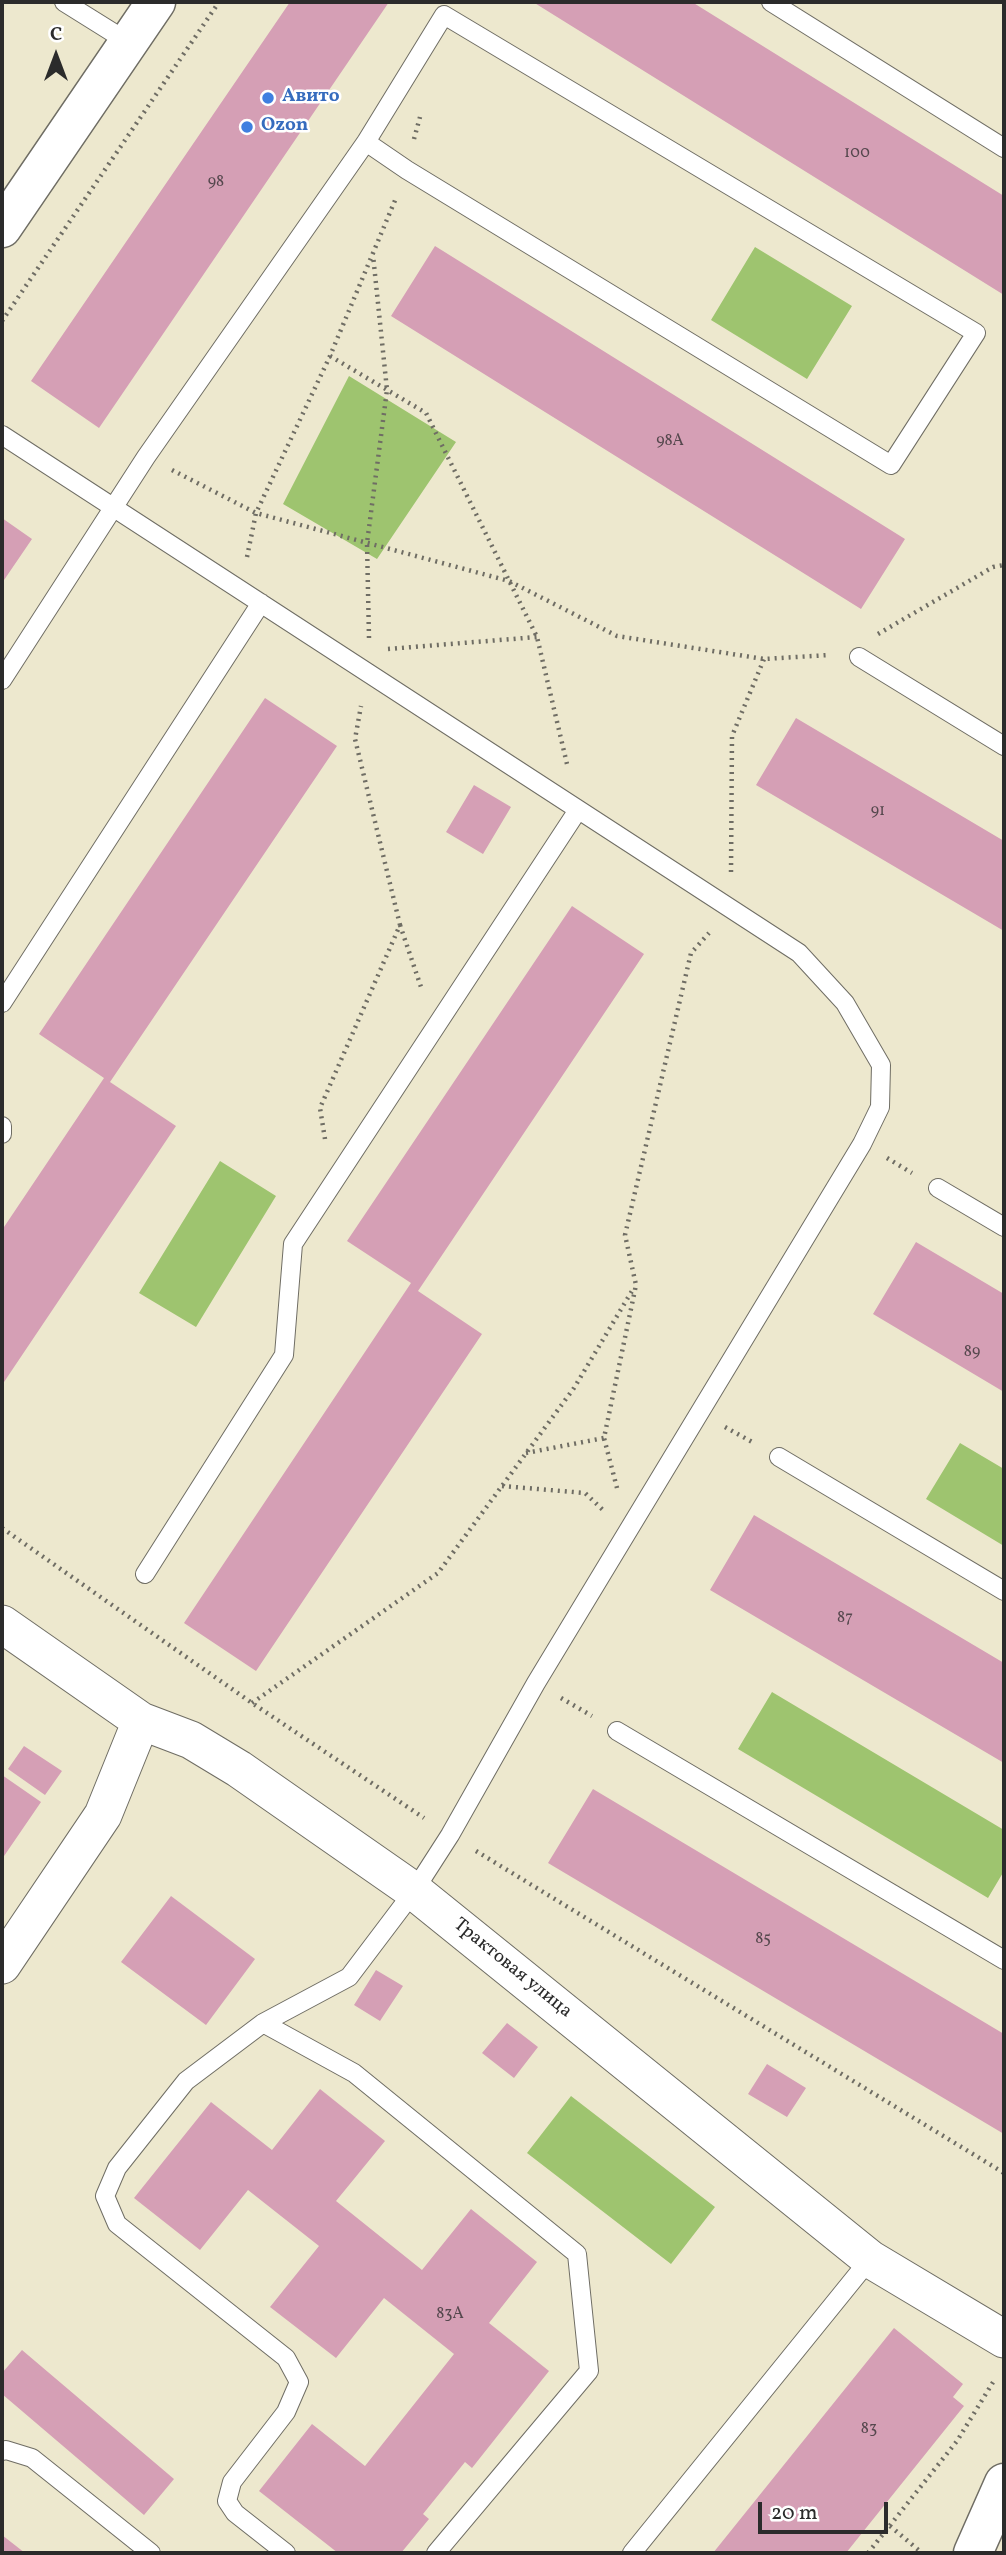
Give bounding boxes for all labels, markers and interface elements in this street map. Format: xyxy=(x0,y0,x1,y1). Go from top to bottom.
north arrow xyxy=(21,21,91,91)
text: С xyxy=(50,22,62,48)
place label: Авито xyxy=(282,87,340,109)
marker: Авито xyxy=(260,90,276,106)
place label: Ozon xyxy=(261,116,308,138)
marker: Ozon xyxy=(239,119,255,135)
house number: 100 xyxy=(844,144,870,164)
house number: 98 xyxy=(208,173,224,193)
house number: 98А xyxy=(656,432,684,452)
house number: 91 xyxy=(871,802,885,822)
house number: 89 xyxy=(964,1343,980,1363)
house number: 87 xyxy=(837,1609,853,1629)
street label: Трактовая улица xyxy=(448,1914,576,2024)
house number: 85 xyxy=(755,1930,771,1950)
house number: 83А xyxy=(436,2305,464,2325)
house number: 83 xyxy=(861,2420,877,2440)
scale bar xyxy=(761,2488,890,2532)
text: 20 m xyxy=(771,2499,817,2528)

